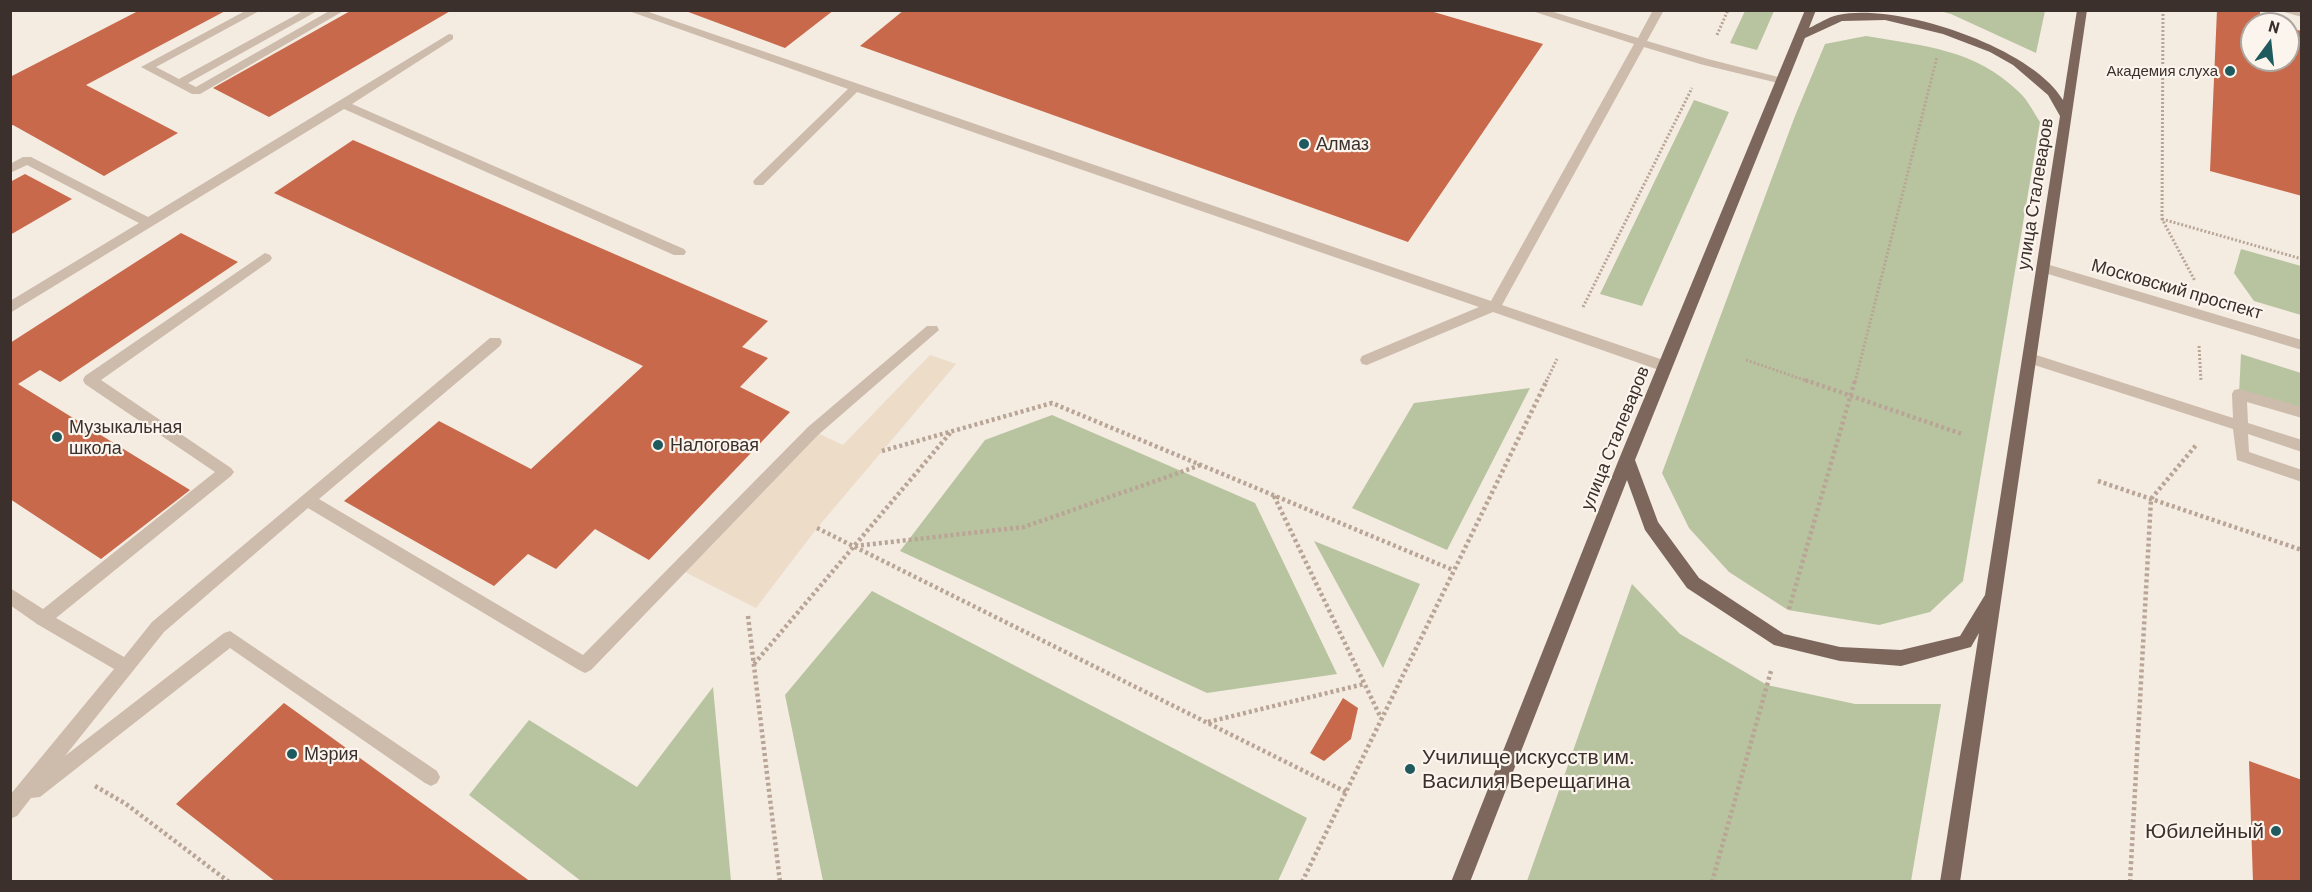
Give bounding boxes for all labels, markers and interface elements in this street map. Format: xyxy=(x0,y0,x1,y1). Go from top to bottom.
north arrow xyxy=(2240,12,2300,72)
text: N xyxy=(2267,16,2282,37)
place label: Академия слуха xyxy=(2106,62,2218,80)
marker: Академия слуха xyxy=(2223,64,2237,78)
street label: улица Сталеваров xyxy=(2012,116,2058,272)
place label: Алмаз xyxy=(1316,133,1369,155)
marker: Алмаз xyxy=(1297,137,1311,151)
street label: Московский проспект xyxy=(2089,254,2265,324)
street label: улица Сталеваров xyxy=(1576,363,1654,513)
place label: Музыкальная школа xyxy=(69,416,182,458)
marker: Музыкальная школа xyxy=(50,430,64,444)
place label: Налоговая xyxy=(670,434,759,456)
marker: Налоговая xyxy=(651,438,665,452)
place label: Мэрия xyxy=(304,743,358,765)
place label: Училище искусств им. Василия Верещагина xyxy=(1422,744,1635,794)
marker: Мэрия xyxy=(285,747,299,761)
marker: Училище искусств им. Василия Верещагина xyxy=(1403,762,1417,776)
place label: Юбилейный xyxy=(2145,818,2264,844)
marker: Юбилейный xyxy=(2269,824,2283,838)

